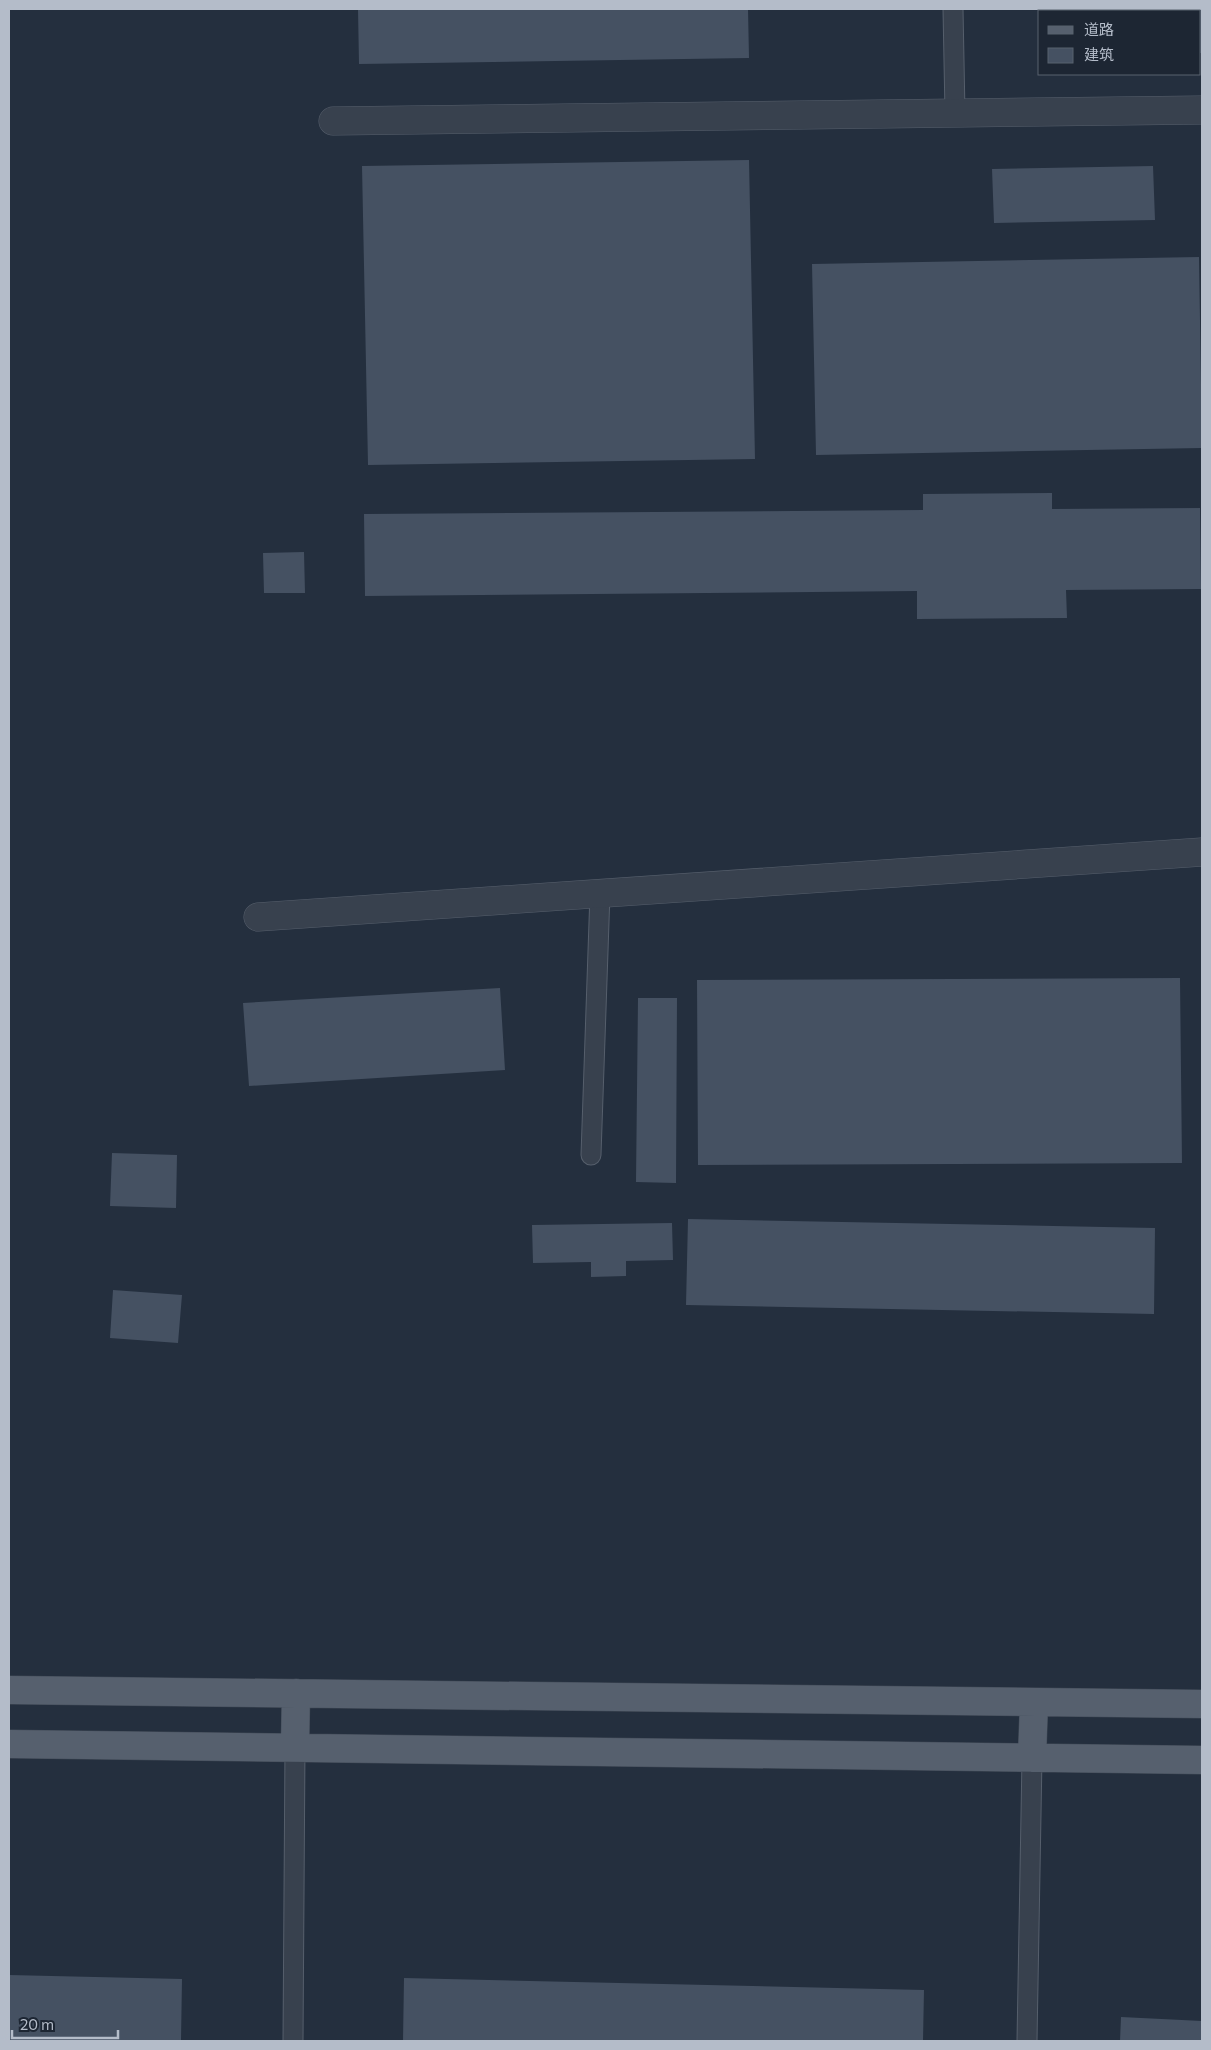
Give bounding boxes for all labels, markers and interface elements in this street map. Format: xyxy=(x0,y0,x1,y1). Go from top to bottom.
legend xyxy=(1038,10,1201,75)
text: 道路 xyxy=(1084,20,1114,38)
text: 建筑 xyxy=(1084,45,1114,63)
scale bar xyxy=(12,2008,119,2040)
text: 20 m xyxy=(20,2015,54,2033)

